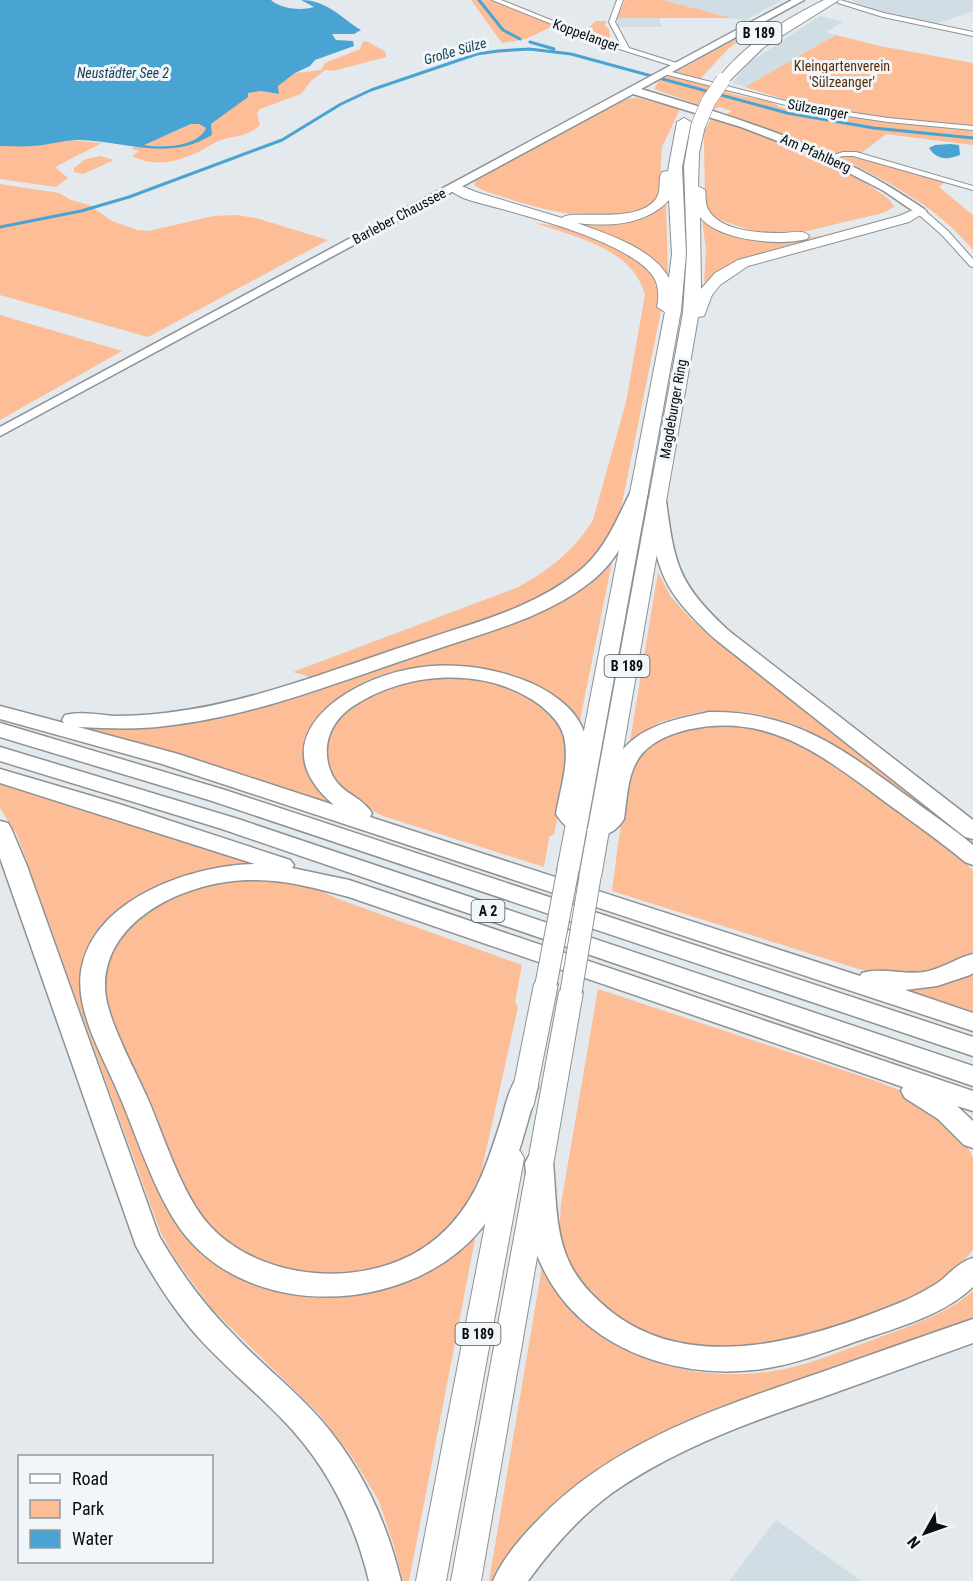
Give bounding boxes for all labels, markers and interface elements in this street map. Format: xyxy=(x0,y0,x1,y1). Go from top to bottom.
street label: Koppelanger xyxy=(551,16,621,54)
road number: B 189 xyxy=(736,22,782,44)
water label: Große Sülze xyxy=(422,34,488,68)
park label: Kleingartenverein 'Sülzeanger' xyxy=(794,58,890,90)
water label: Neustädter See 2 xyxy=(77,65,169,81)
street label: Sülzeanger xyxy=(787,96,849,122)
street label: Am Pfahlberg xyxy=(778,130,854,176)
street label: Barleber Chaussee xyxy=(350,184,449,247)
street label: Magdeburger Ring xyxy=(656,358,690,460)
road number: B 189 xyxy=(604,655,650,677)
road number: A 2 xyxy=(472,900,504,922)
road number: B 189 xyxy=(456,1323,500,1345)
legend xyxy=(18,1455,213,1563)
text: Road xyxy=(72,1468,108,1489)
text: Park xyxy=(72,1498,104,1519)
north arrow xyxy=(895,1503,955,1563)
text: Water xyxy=(72,1528,114,1549)
text: N xyxy=(903,1532,924,1552)

